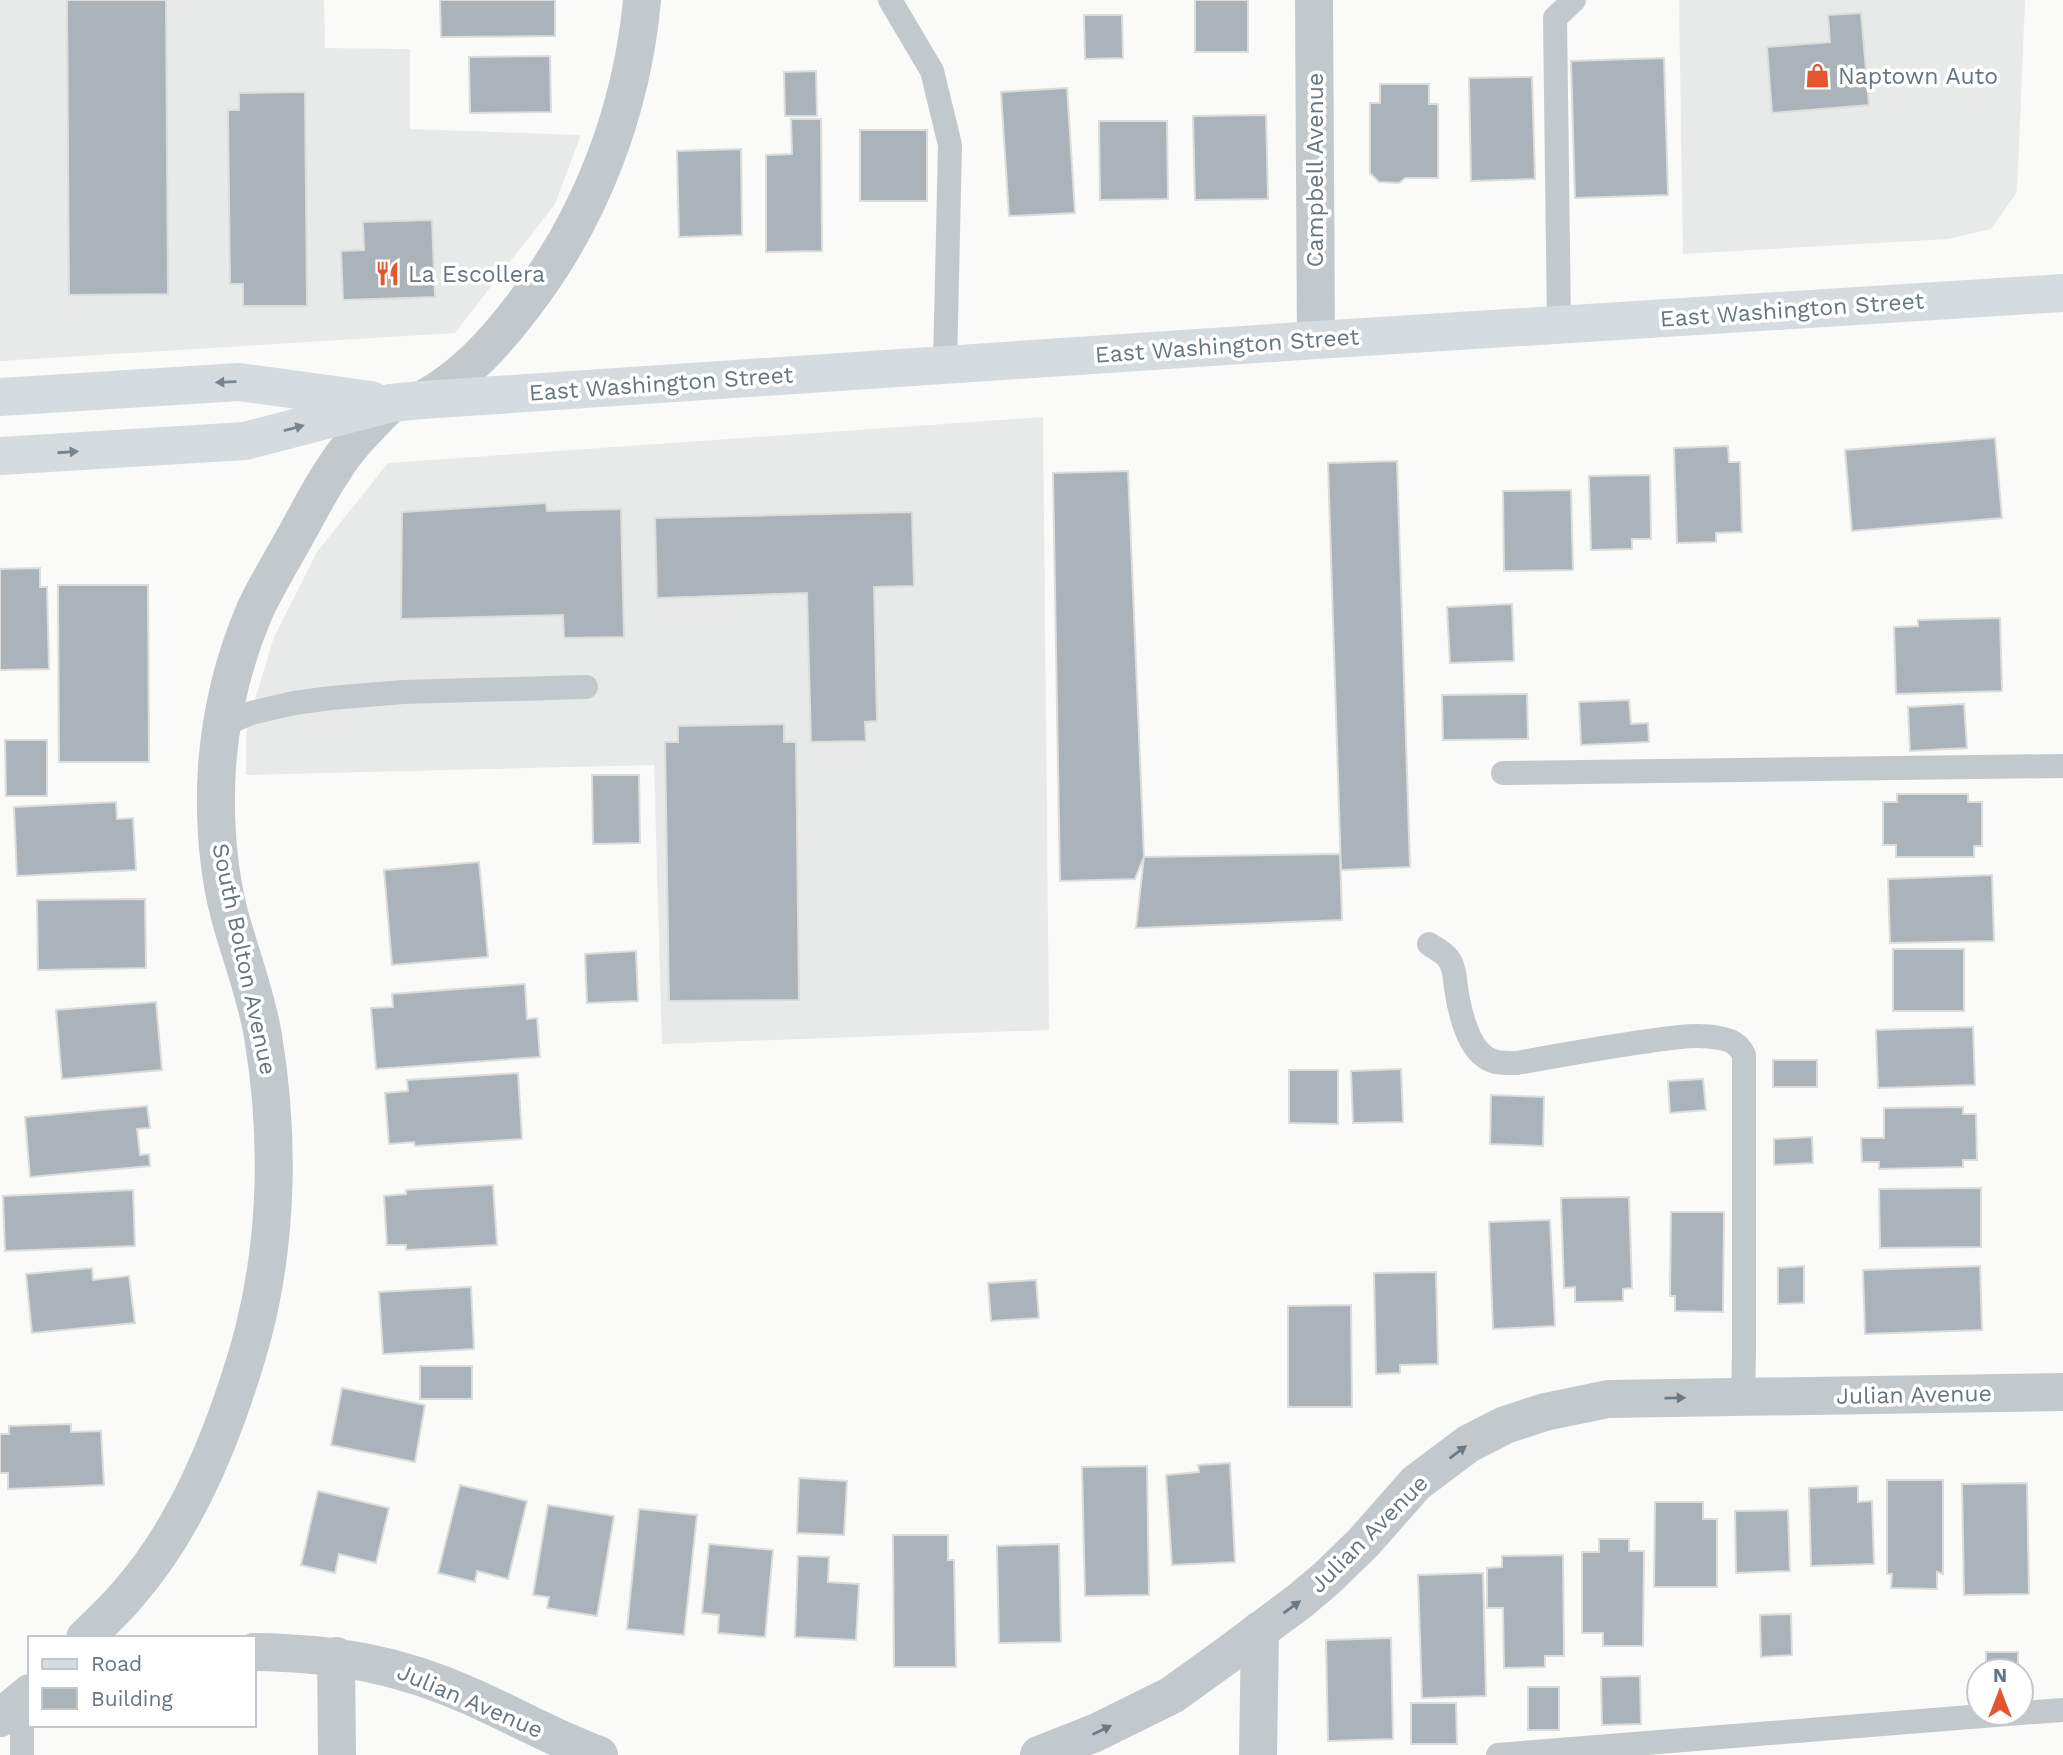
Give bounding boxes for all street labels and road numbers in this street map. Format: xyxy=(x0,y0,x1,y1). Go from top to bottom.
street label: Campbell Avenue xyxy=(1302,73,1329,267)
street label: East Washington Street xyxy=(1659,287,1925,333)
street label: East Washington Street xyxy=(1094,323,1360,369)
street label: East Washington Street xyxy=(528,361,794,407)
street label: South Bolton Avenue xyxy=(206,841,282,1077)
street label: Julian Avenue xyxy=(1836,1380,1992,1410)
street label: Julian Avenue xyxy=(1304,1469,1434,1599)
street label: Julian Avenue xyxy=(393,1658,547,1744)

